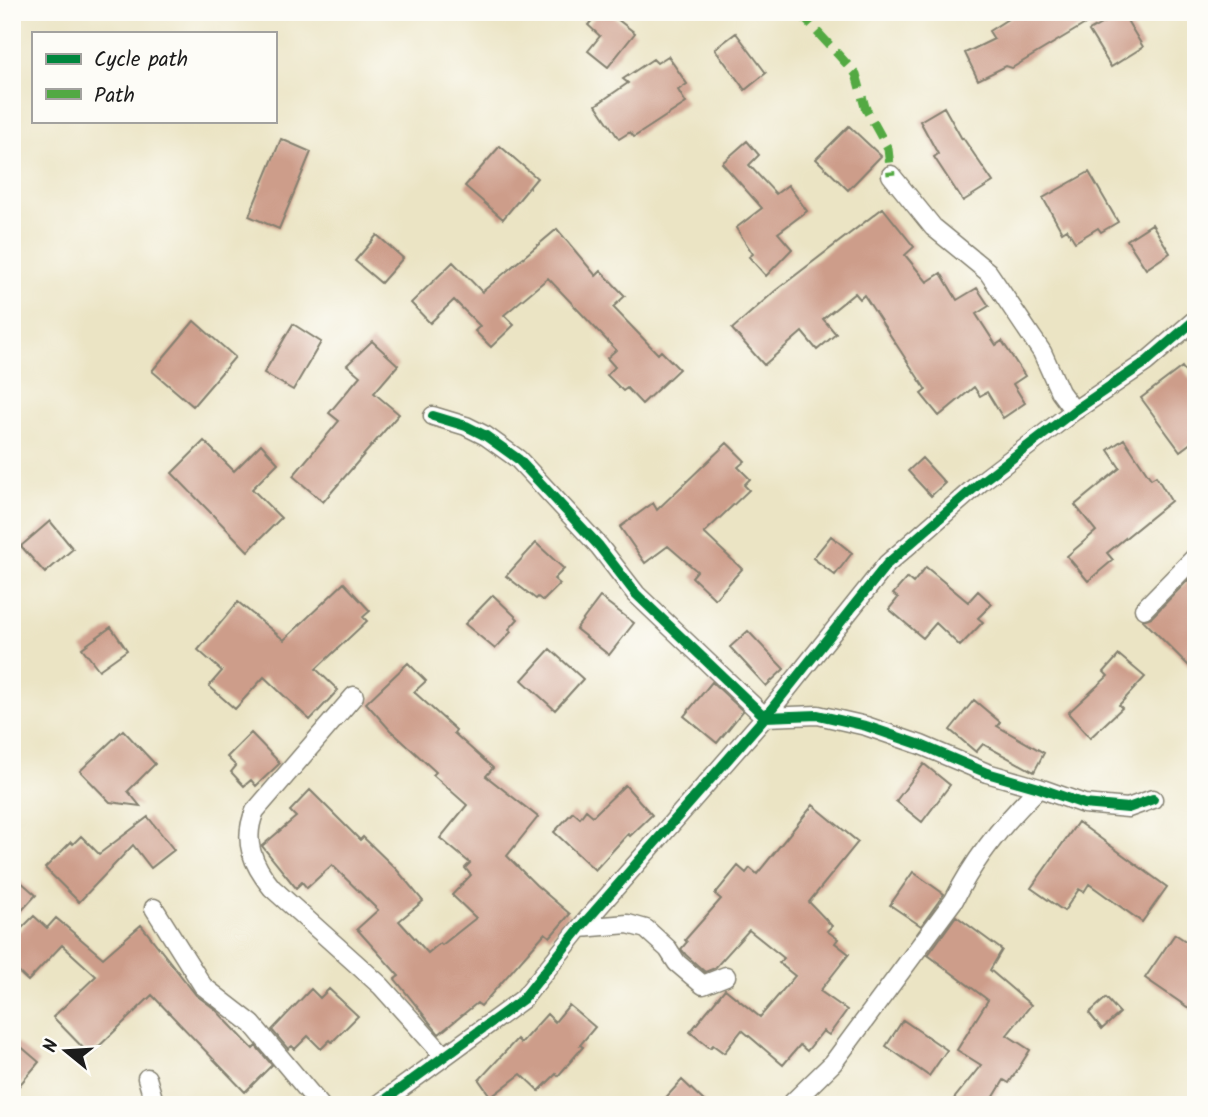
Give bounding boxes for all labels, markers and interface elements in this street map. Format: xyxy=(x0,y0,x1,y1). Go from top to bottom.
legend xyxy=(32,32,276,122)
text: Cycle path xyxy=(94,44,188,77)
text: Path xyxy=(94,80,135,113)
north arrow xyxy=(32,1016,102,1086)
text: N xyxy=(36,1036,68,1057)

